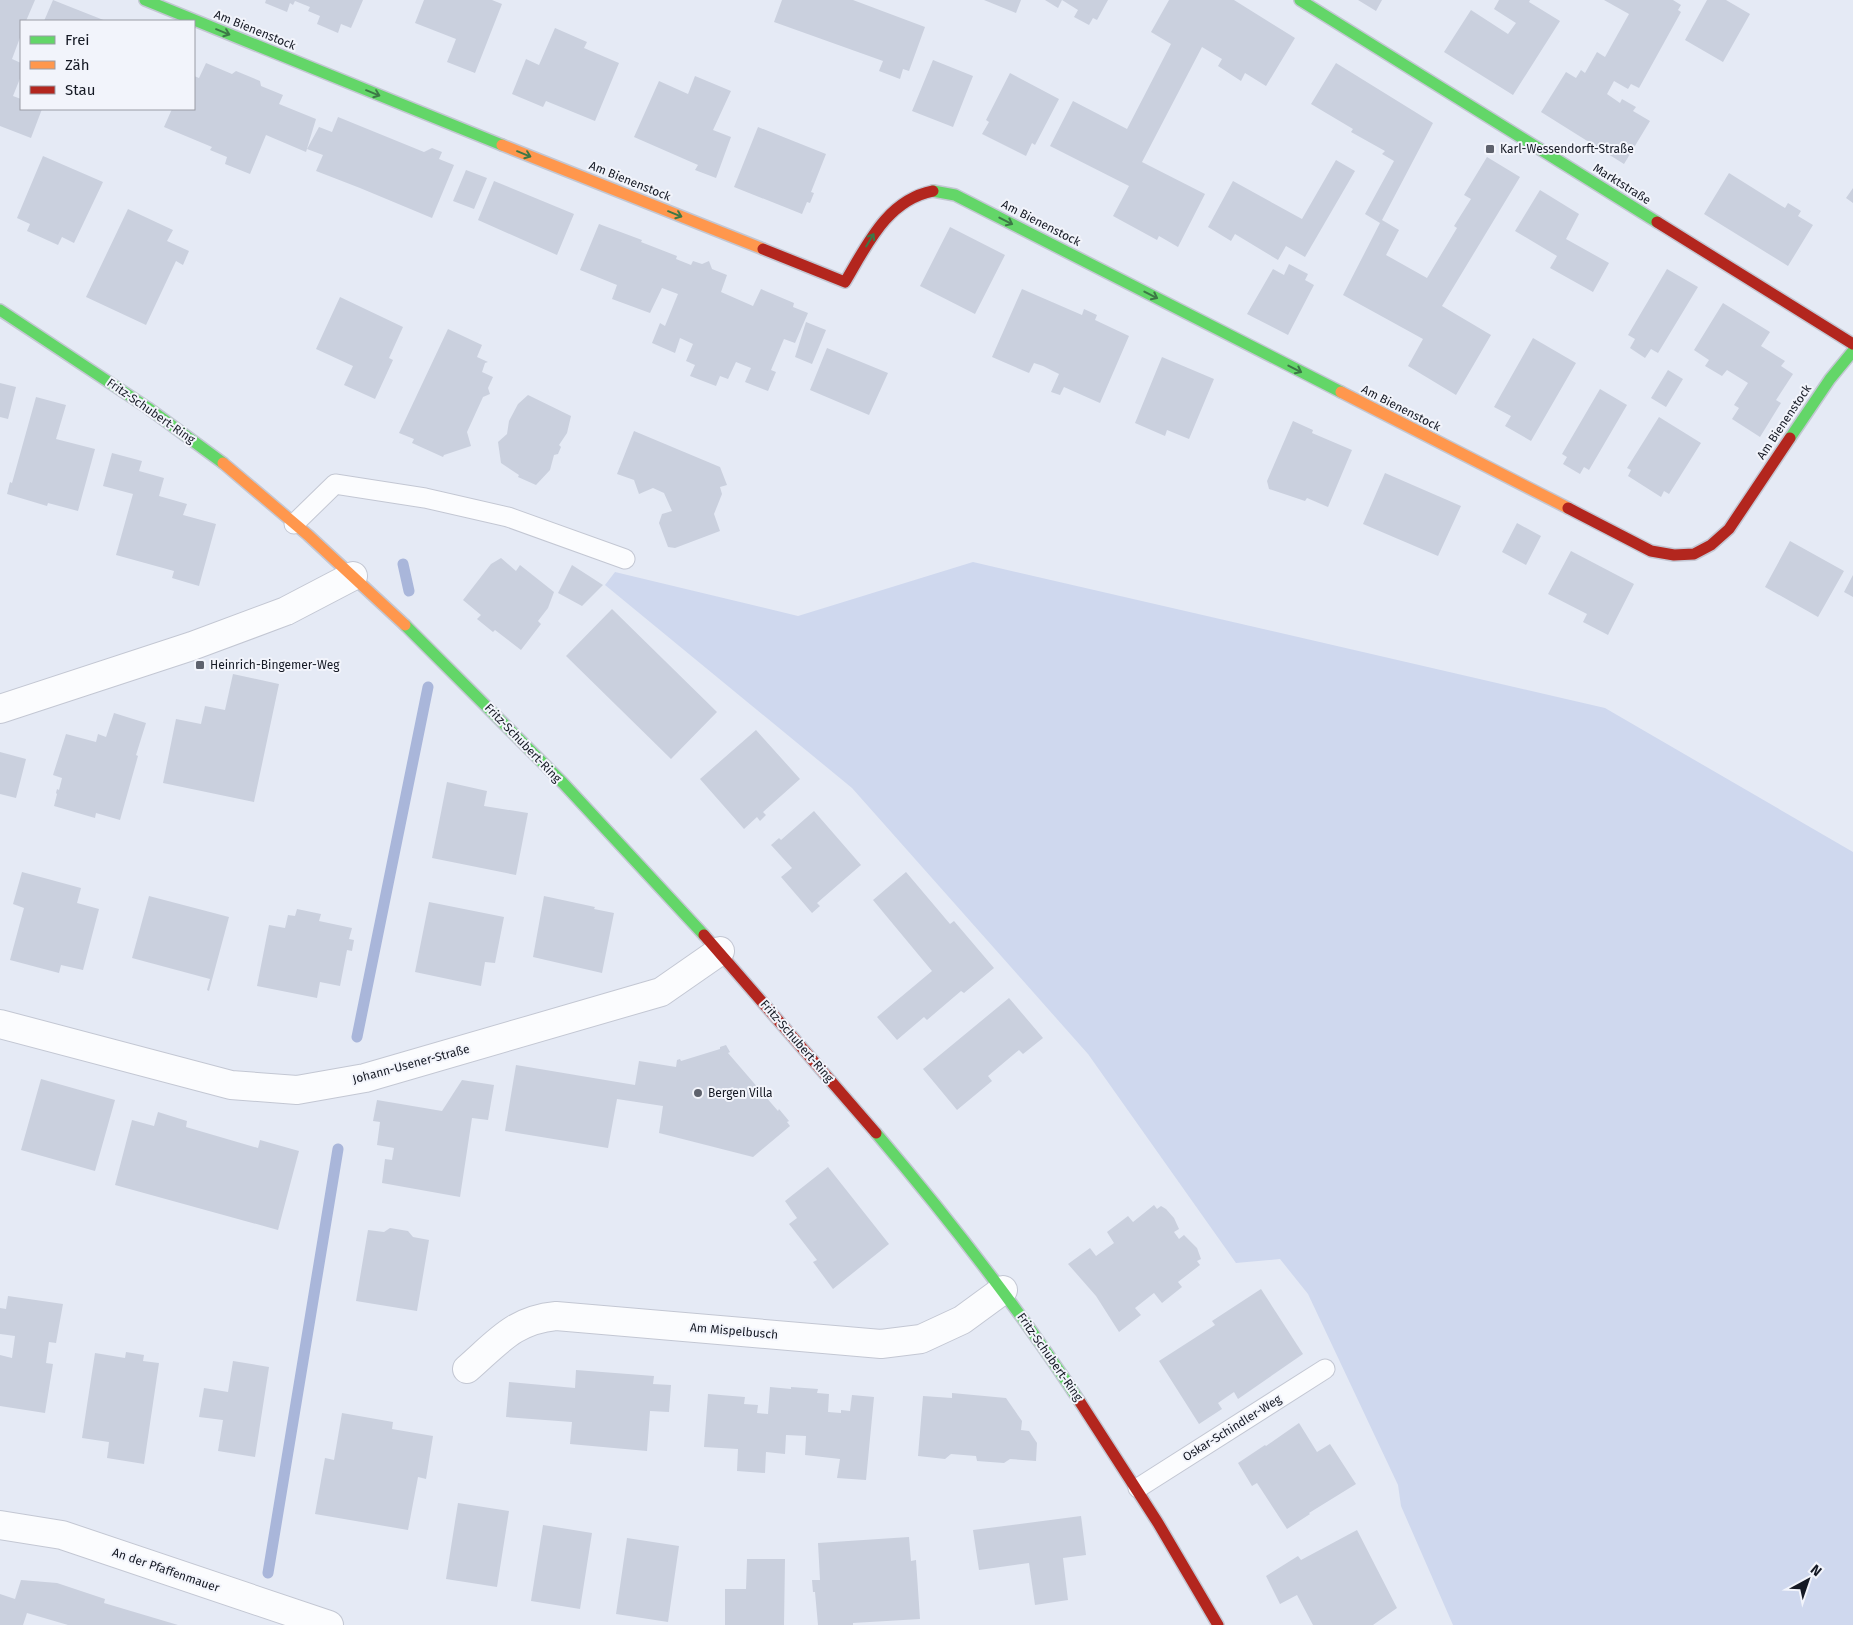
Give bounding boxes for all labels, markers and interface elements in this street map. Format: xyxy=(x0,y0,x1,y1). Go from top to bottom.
street label: Am Bienenstock xyxy=(212,7,299,53)
legend xyxy=(20,20,195,110)
one-way arrow xyxy=(215,28,230,37)
text: Frei xyxy=(65,31,90,49)
text: Zäh xyxy=(65,56,90,74)
text: Stau xyxy=(65,81,95,99)
one-way arrow xyxy=(365,89,380,98)
place label: Karl-Wessendorft-Straße xyxy=(1500,142,1634,156)
marker: Karl-Wessendorft-Straße xyxy=(1484,143,1496,155)
one-way arrow xyxy=(516,149,531,159)
street label: Am Bienenstock xyxy=(587,158,674,204)
street label: Marktstraße xyxy=(1591,161,1653,207)
street label: Am Bienenstock xyxy=(999,197,1084,249)
one-way arrow xyxy=(667,210,682,219)
one-way arrow xyxy=(998,217,1013,226)
one-way arrow xyxy=(865,234,875,248)
one-way arrow xyxy=(1143,290,1158,300)
one-way arrow xyxy=(1287,365,1302,374)
street label: Fritz-Schubert-Ring xyxy=(104,375,198,447)
street label: Am Bienenstock xyxy=(1754,381,1815,462)
street label: Am Bienenstock xyxy=(1359,382,1444,434)
place label: Heinrich-Bingemer-Weg xyxy=(210,658,340,672)
marker: Heinrich-Bingemer-Weg xyxy=(194,659,206,671)
street label: Fritz-Schubert-Ring xyxy=(482,701,565,786)
street label: Fritz-Schubert-Ring xyxy=(758,997,837,1085)
street label: Johann-Usener-Straße xyxy=(351,1042,471,1086)
place label: Bergen Villa xyxy=(708,1086,773,1100)
marker: Bergen Villa xyxy=(692,1087,704,1099)
street label: Fritz-Schubert-Ring xyxy=(1014,1310,1086,1404)
street label: Am Mispelbusch xyxy=(689,1320,779,1342)
street label: Oskar-Schindler-Weg xyxy=(1180,1392,1284,1464)
street label: An der Pfaffenmauer xyxy=(111,1545,222,1595)
north arrow xyxy=(1783,1555,1833,1605)
text: N xyxy=(1807,1561,1825,1580)

